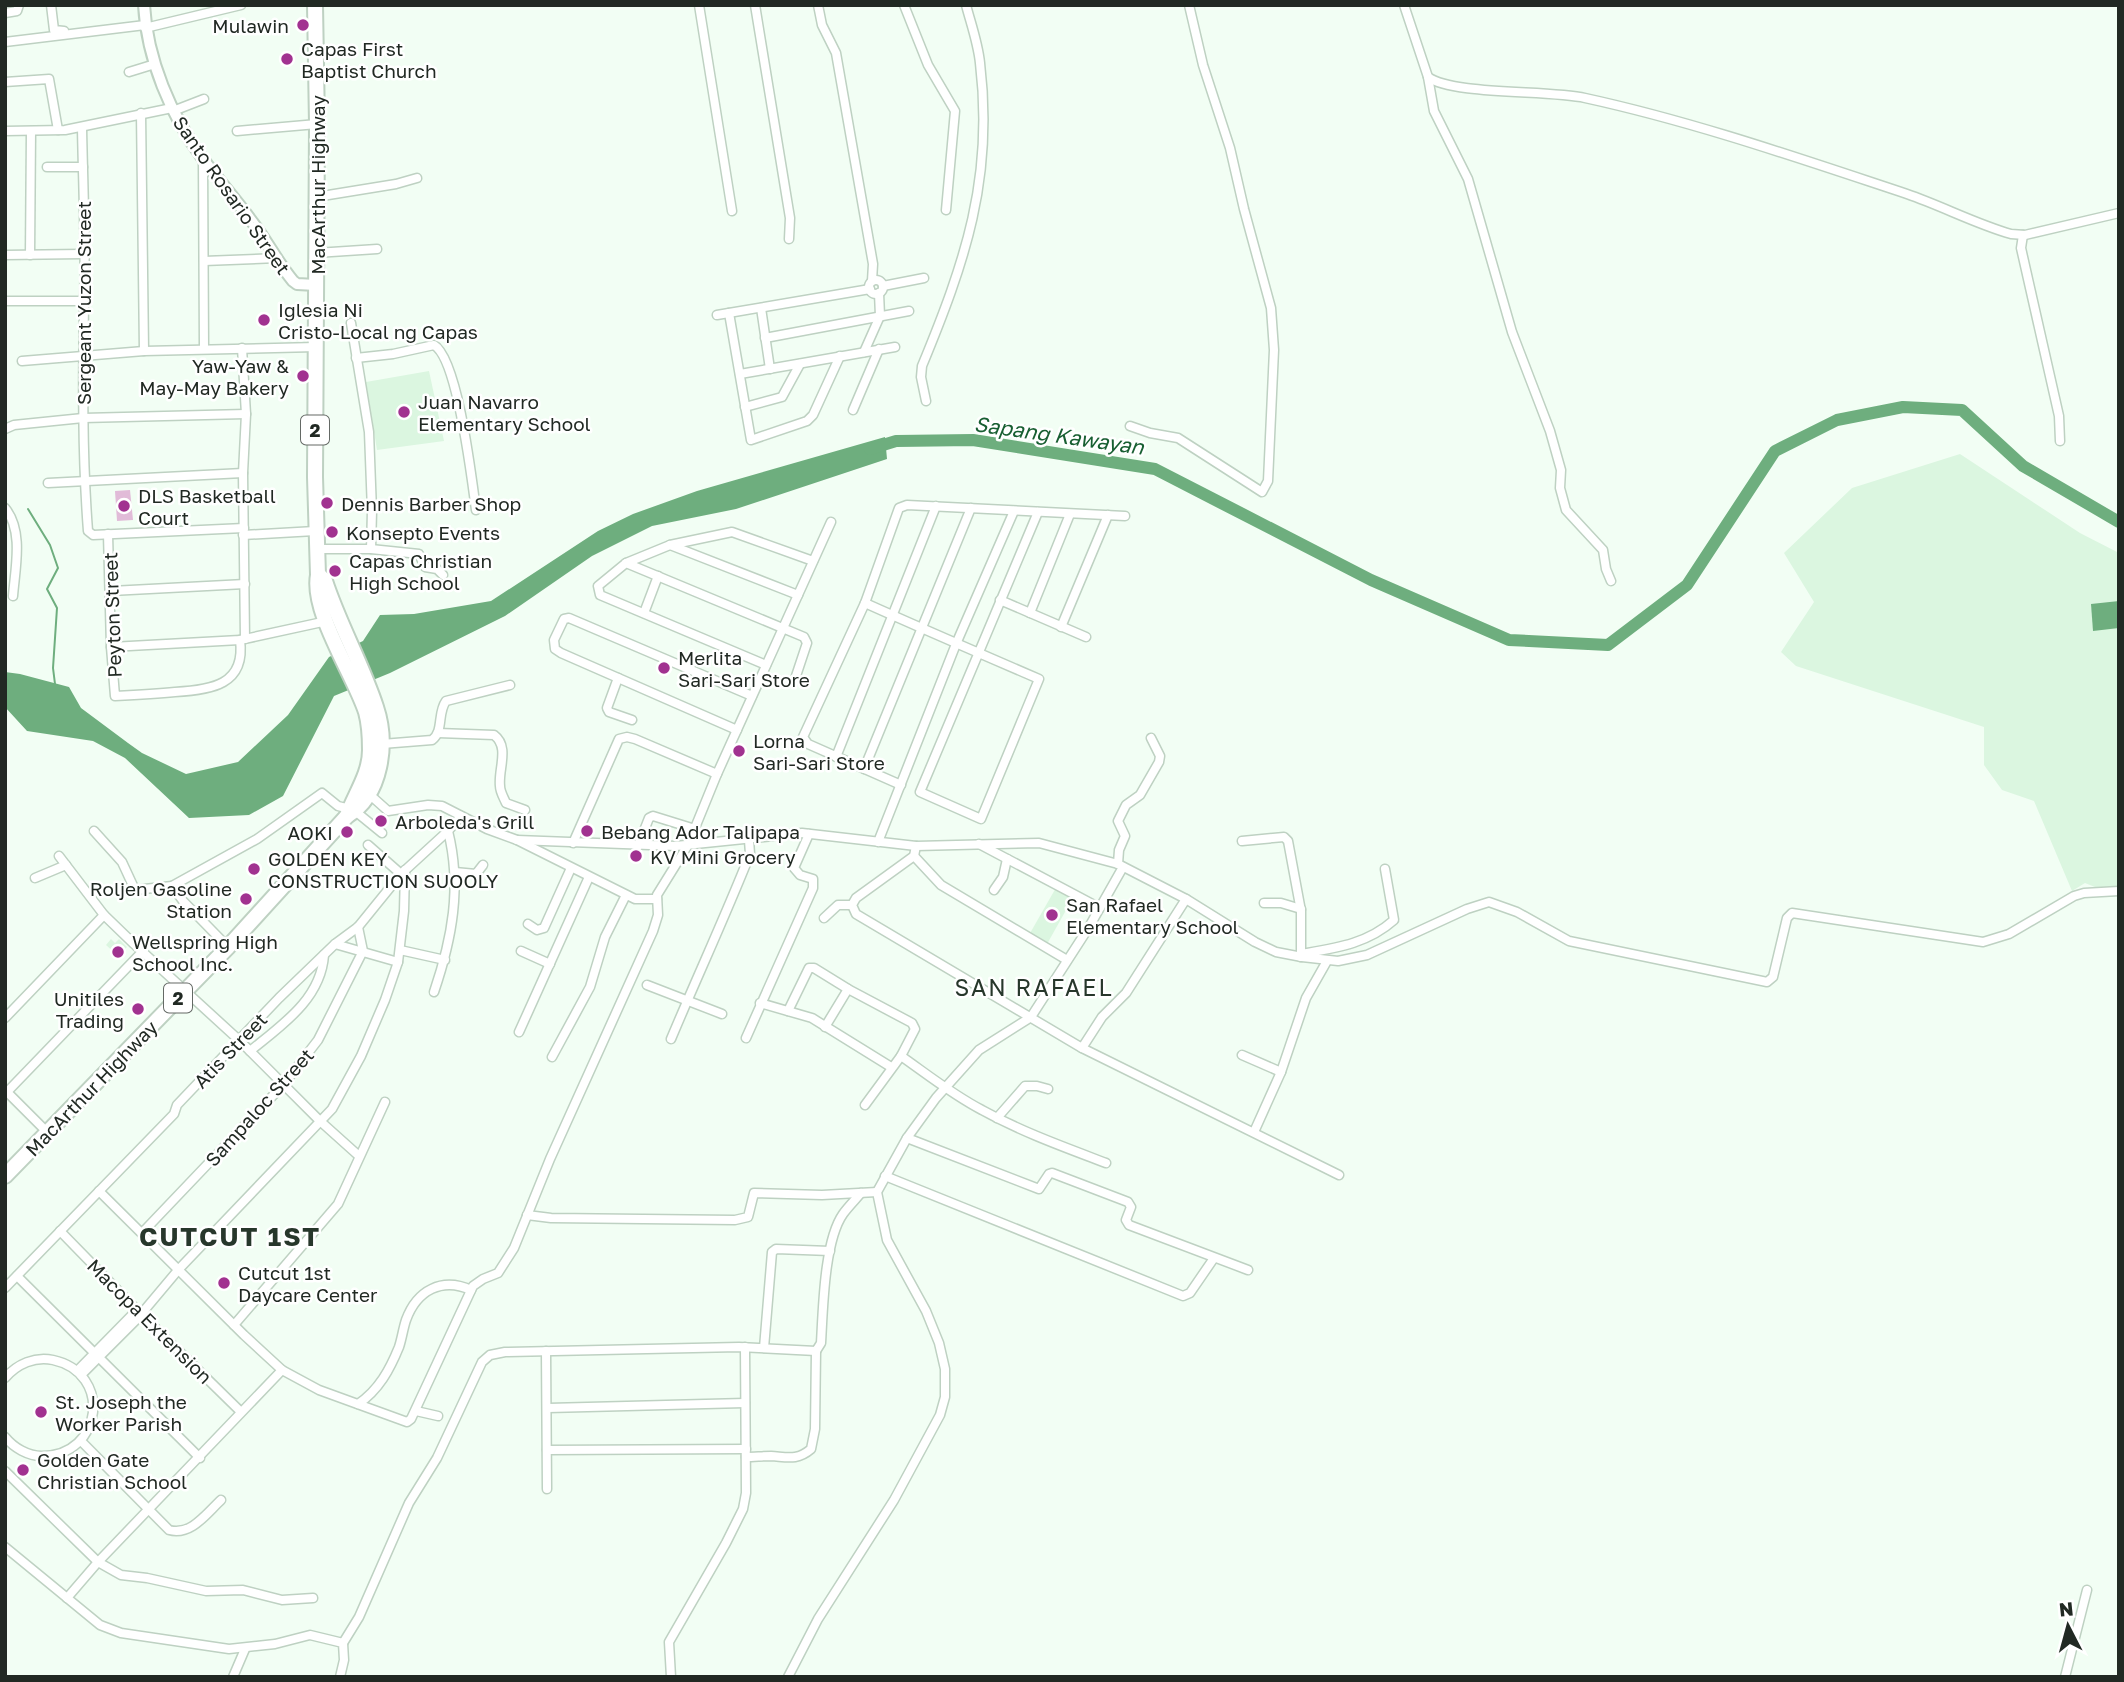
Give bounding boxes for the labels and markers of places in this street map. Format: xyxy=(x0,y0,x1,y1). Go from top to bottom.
place label: Mulawin xyxy=(212,14,289,37)
marker: Mulawin xyxy=(295,17,311,33)
place label: Capas First Baptist Church xyxy=(301,37,437,82)
marker: Capas First Baptist Church xyxy=(279,51,295,67)
place label: Iglesia Ni Cristo-Local ng Capas xyxy=(278,298,478,343)
marker: Iglesia Ni Cristo-Local ng Capas xyxy=(256,312,272,328)
place label: Yaw-Yaw & May-May Bakery xyxy=(139,354,289,399)
marker: Yaw-Yaw & May-May Bakery xyxy=(295,368,311,384)
place label: Juan Navarro Elementary School xyxy=(418,390,591,435)
marker: Juan Navarro Elementary School xyxy=(396,404,412,420)
place label: DLS Basketball Court xyxy=(138,484,276,529)
place label: Dennis Barber Shop xyxy=(341,492,521,515)
marker: Dennis Barber Shop xyxy=(319,495,335,511)
marker: DLS Basketball Court xyxy=(116,498,132,514)
place label: Konsepto Events xyxy=(346,521,500,544)
marker: Konsepto Events xyxy=(324,524,340,540)
place label: Capas Christian High School xyxy=(349,549,492,594)
marker: Capas Christian High School xyxy=(327,563,343,579)
place label: Merlita Sari-Sari Store xyxy=(678,646,810,691)
marker: Merlita Sari-Sari Store xyxy=(656,660,672,676)
place label: Lorna Sari-Sari Store xyxy=(753,729,885,774)
marker: Lorna Sari-Sari Store xyxy=(731,743,747,759)
place label: Arboleda's Grill xyxy=(395,810,534,833)
marker: Arboleda's Grill xyxy=(373,813,389,829)
place label: Bebang Ador Talipapa xyxy=(601,820,800,843)
place label: AOKI xyxy=(288,821,333,844)
marker: Bebang Ador Talipapa xyxy=(579,823,595,839)
marker: AOKI xyxy=(339,824,355,840)
place label: KV Mini Grocery xyxy=(650,845,796,868)
place label: GOLDEN KEY CONSTRUCTION SUOOLY xyxy=(268,847,498,892)
marker: KV Mini Grocery xyxy=(628,848,644,864)
marker: GOLDEN KEY CONSTRUCTION SUOOLY xyxy=(246,861,262,877)
place label: Roljen Gasoline Station xyxy=(90,877,232,922)
marker: Roljen Gasoline Station xyxy=(238,891,254,907)
place label: San Rafael Elementary School xyxy=(1066,893,1239,938)
marker: San Rafael Elementary School xyxy=(1044,907,1060,923)
place label: Wellspring High School Inc. xyxy=(132,930,278,975)
marker: Wellspring High School Inc. xyxy=(110,944,126,960)
place label: Unitiles Trading xyxy=(54,987,124,1032)
marker: Unitiles Trading xyxy=(130,1001,146,1017)
place label: Cutcut 1st Daycare Center xyxy=(238,1261,378,1306)
marker: Cutcut 1st Daycare Center xyxy=(216,1275,232,1291)
place label: St. Joseph the Worker Parish xyxy=(55,1390,187,1435)
marker: St. Joseph the Worker Parish xyxy=(33,1404,49,1420)
place label: Golden Gate Christian School xyxy=(37,1448,187,1493)
marker: Golden Gate Christian School xyxy=(15,1462,31,1478)

